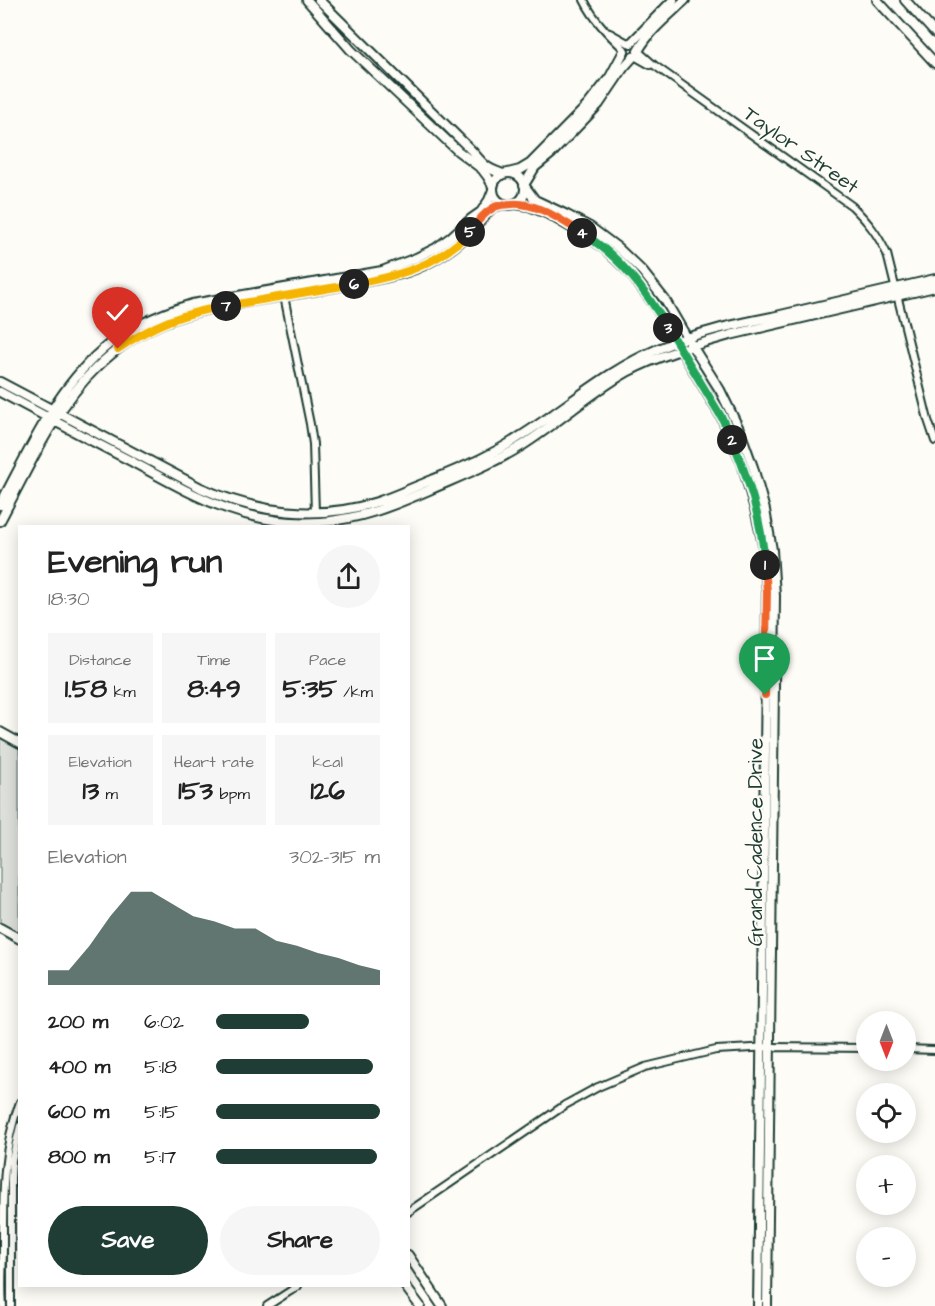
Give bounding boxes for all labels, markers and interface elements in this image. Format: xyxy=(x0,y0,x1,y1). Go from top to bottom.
street label: Taylor Street xyxy=(736,99,865,203)
pin: 5 xyxy=(455,217,485,247)
pin: 4 xyxy=(567,218,597,248)
text: 5 xyxy=(464,221,476,243)
text: 4 xyxy=(577,222,587,244)
pin: 6 xyxy=(339,269,369,299)
text: 6 xyxy=(349,273,359,295)
pin xyxy=(92,287,143,349)
pin: 7 xyxy=(211,291,241,321)
text: 7 xyxy=(221,295,231,317)
icon: check xyxy=(101,296,134,329)
pin: 3 xyxy=(653,313,683,343)
text: 3 xyxy=(664,317,672,339)
pin: 2 xyxy=(717,425,747,455)
text: 2 xyxy=(727,429,737,451)
text: Evening run xyxy=(48,539,222,585)
button: share xyxy=(317,545,380,608)
pin: 1 xyxy=(750,550,780,580)
text: 1 xyxy=(764,554,766,576)
text: 18:30 xyxy=(48,585,90,613)
pin xyxy=(739,633,790,695)
icon: arrive xyxy=(748,642,781,675)
text: Distance xyxy=(69,649,131,671)
text: Time xyxy=(197,649,231,671)
text: Pace xyxy=(309,649,346,671)
text: 1.58 xyxy=(65,671,107,707)
text: 8:49 xyxy=(187,671,241,707)
text: 5:35 xyxy=(282,671,337,707)
text: km xyxy=(107,681,136,703)
text: /km xyxy=(337,681,373,703)
street label: Grand Cadence Drive xyxy=(741,738,770,946)
text: Elevation xyxy=(69,751,132,773)
text: Heart rate xyxy=(174,751,254,773)
text: kcal xyxy=(312,751,343,773)
text: 13 xyxy=(83,773,99,809)
text: 153 xyxy=(178,773,213,809)
text: 126 xyxy=(310,773,345,809)
text: m xyxy=(99,783,118,805)
text: bpm xyxy=(213,783,250,805)
text: Elevation xyxy=(48,843,127,871)
text: 302–315 m xyxy=(289,843,380,871)
text: 200 m xyxy=(48,1008,108,1036)
text: 6:02 xyxy=(144,1008,184,1036)
north arrow xyxy=(856,1011,916,1071)
map controls xyxy=(856,1011,916,1287)
text: 400 m xyxy=(48,1053,110,1081)
text: 5:18 xyxy=(144,1053,177,1081)
button: locate xyxy=(856,1083,916,1143)
text: 600 m xyxy=(48,1098,109,1126)
text: 5:15 xyxy=(144,1098,178,1126)
text: 800 m xyxy=(48,1143,110,1171)
text: 5:17 xyxy=(144,1143,176,1171)
button: + xyxy=(856,1155,916,1215)
button: Save xyxy=(48,1206,208,1275)
button: Share xyxy=(220,1206,380,1275)
button: − xyxy=(856,1227,916,1287)

